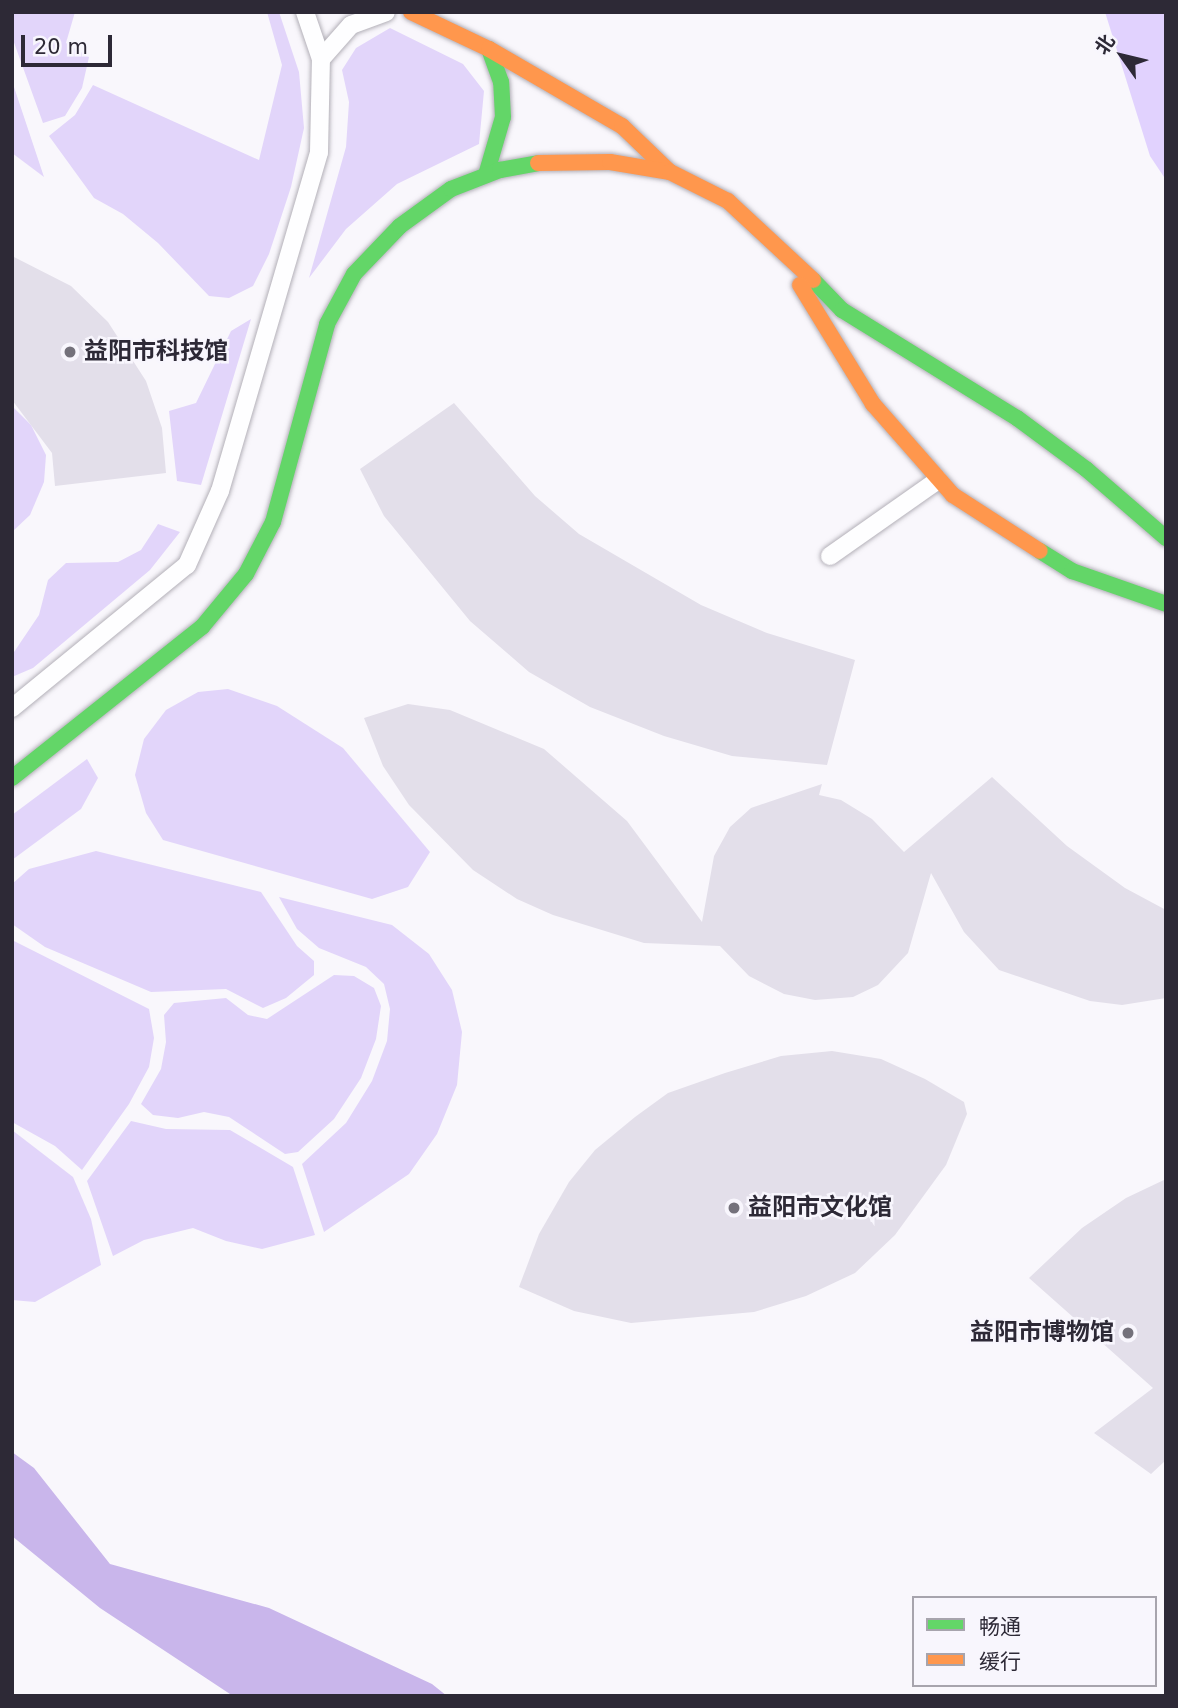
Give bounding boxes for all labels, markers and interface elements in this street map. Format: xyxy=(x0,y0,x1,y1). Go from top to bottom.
scale bar xyxy=(24,21,116,65)
north arrow xyxy=(1087,21,1157,91)
text: 北 xyxy=(1090,30,1119,58)
text: 20 m xyxy=(34,35,88,59)
place label: 益阳市科技馆 xyxy=(84,338,228,366)
marker: 益阳市科技馆 xyxy=(62,344,78,360)
place label: 益阳市文化馆 xyxy=(748,1194,892,1222)
marker: 益阳市文化馆 xyxy=(726,1200,742,1216)
place label: 益阳市博物馆 xyxy=(970,1319,1114,1347)
marker: 益阳市博物馆 xyxy=(1120,1325,1136,1341)
legend xyxy=(912,1596,1157,1687)
text: 畅通 xyxy=(979,1615,1021,1639)
text: 缓行 xyxy=(979,1650,1021,1674)

